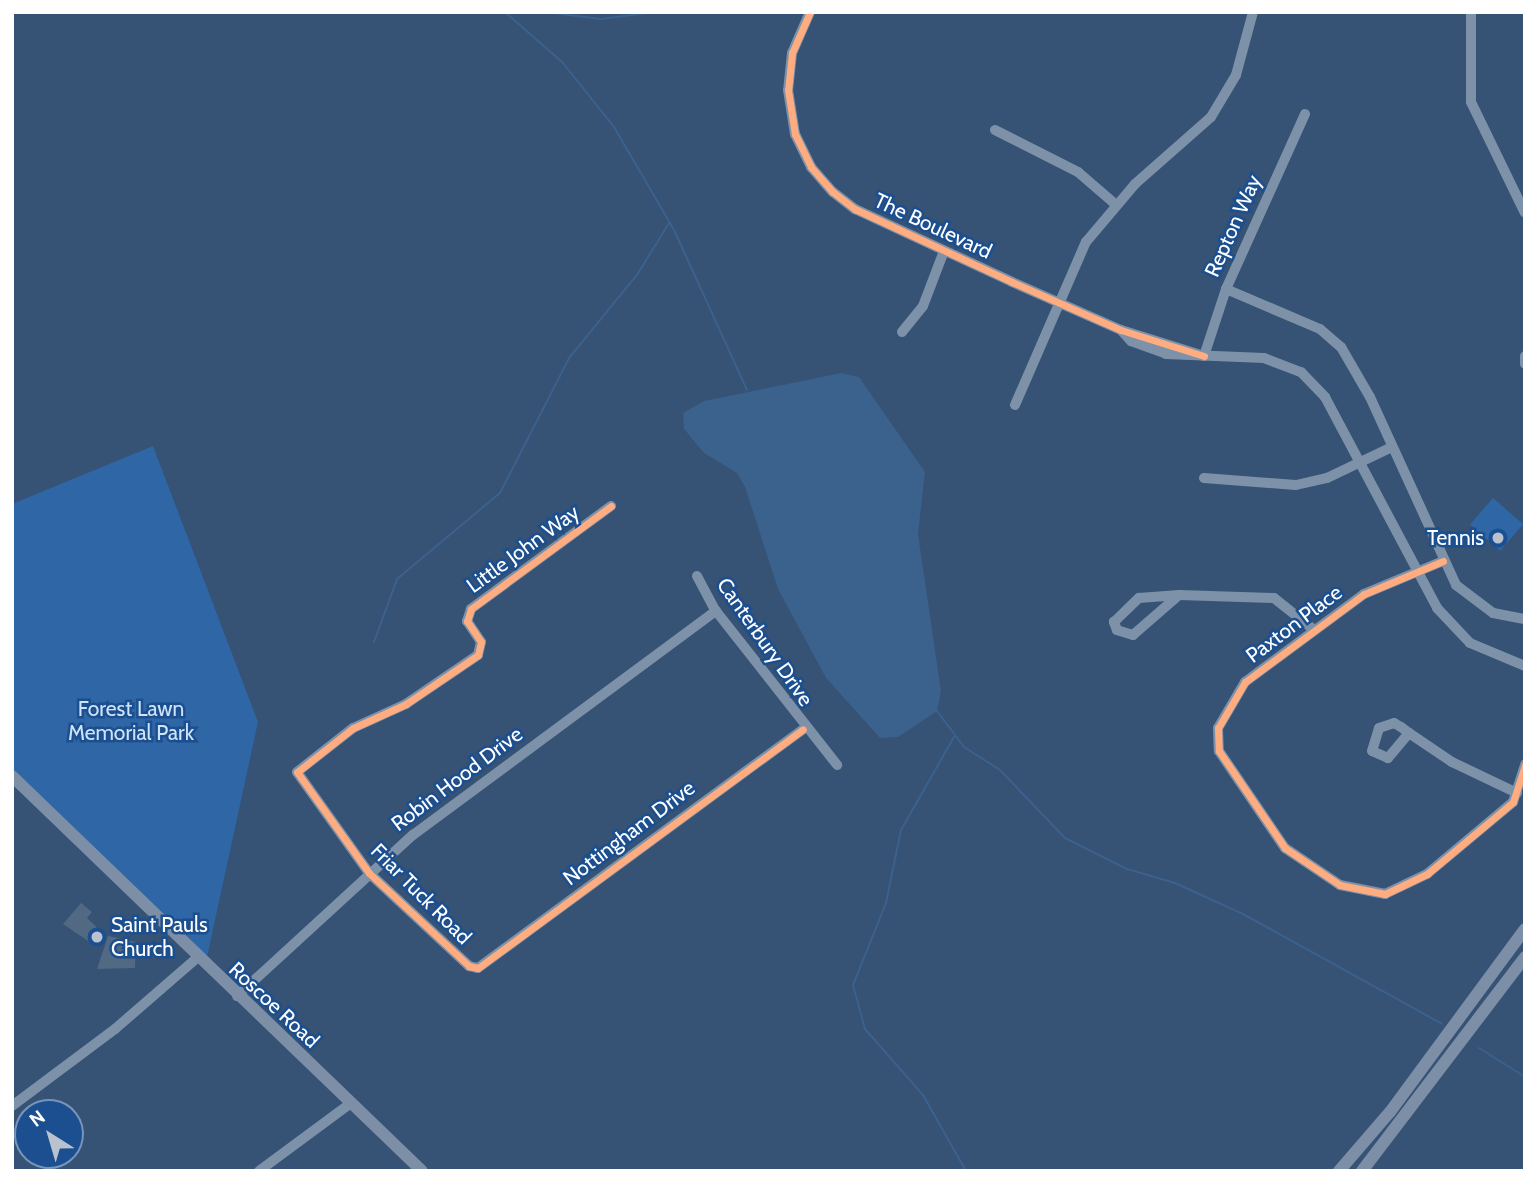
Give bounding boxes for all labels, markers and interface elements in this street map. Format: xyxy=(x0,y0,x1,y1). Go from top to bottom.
street label: Repton Way xyxy=(1199,171,1267,281)
street label: The Boulevard xyxy=(870,188,996,264)
street label: Little John Way xyxy=(462,500,584,598)
place label: Tennis xyxy=(1427,525,1484,551)
marker: Tennis xyxy=(1490,530,1506,546)
street label: Canterbury Drive xyxy=(711,573,819,711)
street label: Paxton Place xyxy=(1241,580,1347,668)
park label: Forest Lawn Memorial Park xyxy=(68,696,194,746)
street label: Robin Hood Drive xyxy=(387,722,527,836)
street label: Nottingham Drive xyxy=(558,775,700,891)
street label: Friar Tuck Road xyxy=(365,838,477,950)
place label: Saint Pauls Church xyxy=(111,912,208,962)
marker: Saint Pauls Church xyxy=(89,929,105,945)
street label: Roscoe Road xyxy=(224,957,324,1053)
north arrow xyxy=(14,1099,84,1169)
text: N xyxy=(25,1105,50,1132)

